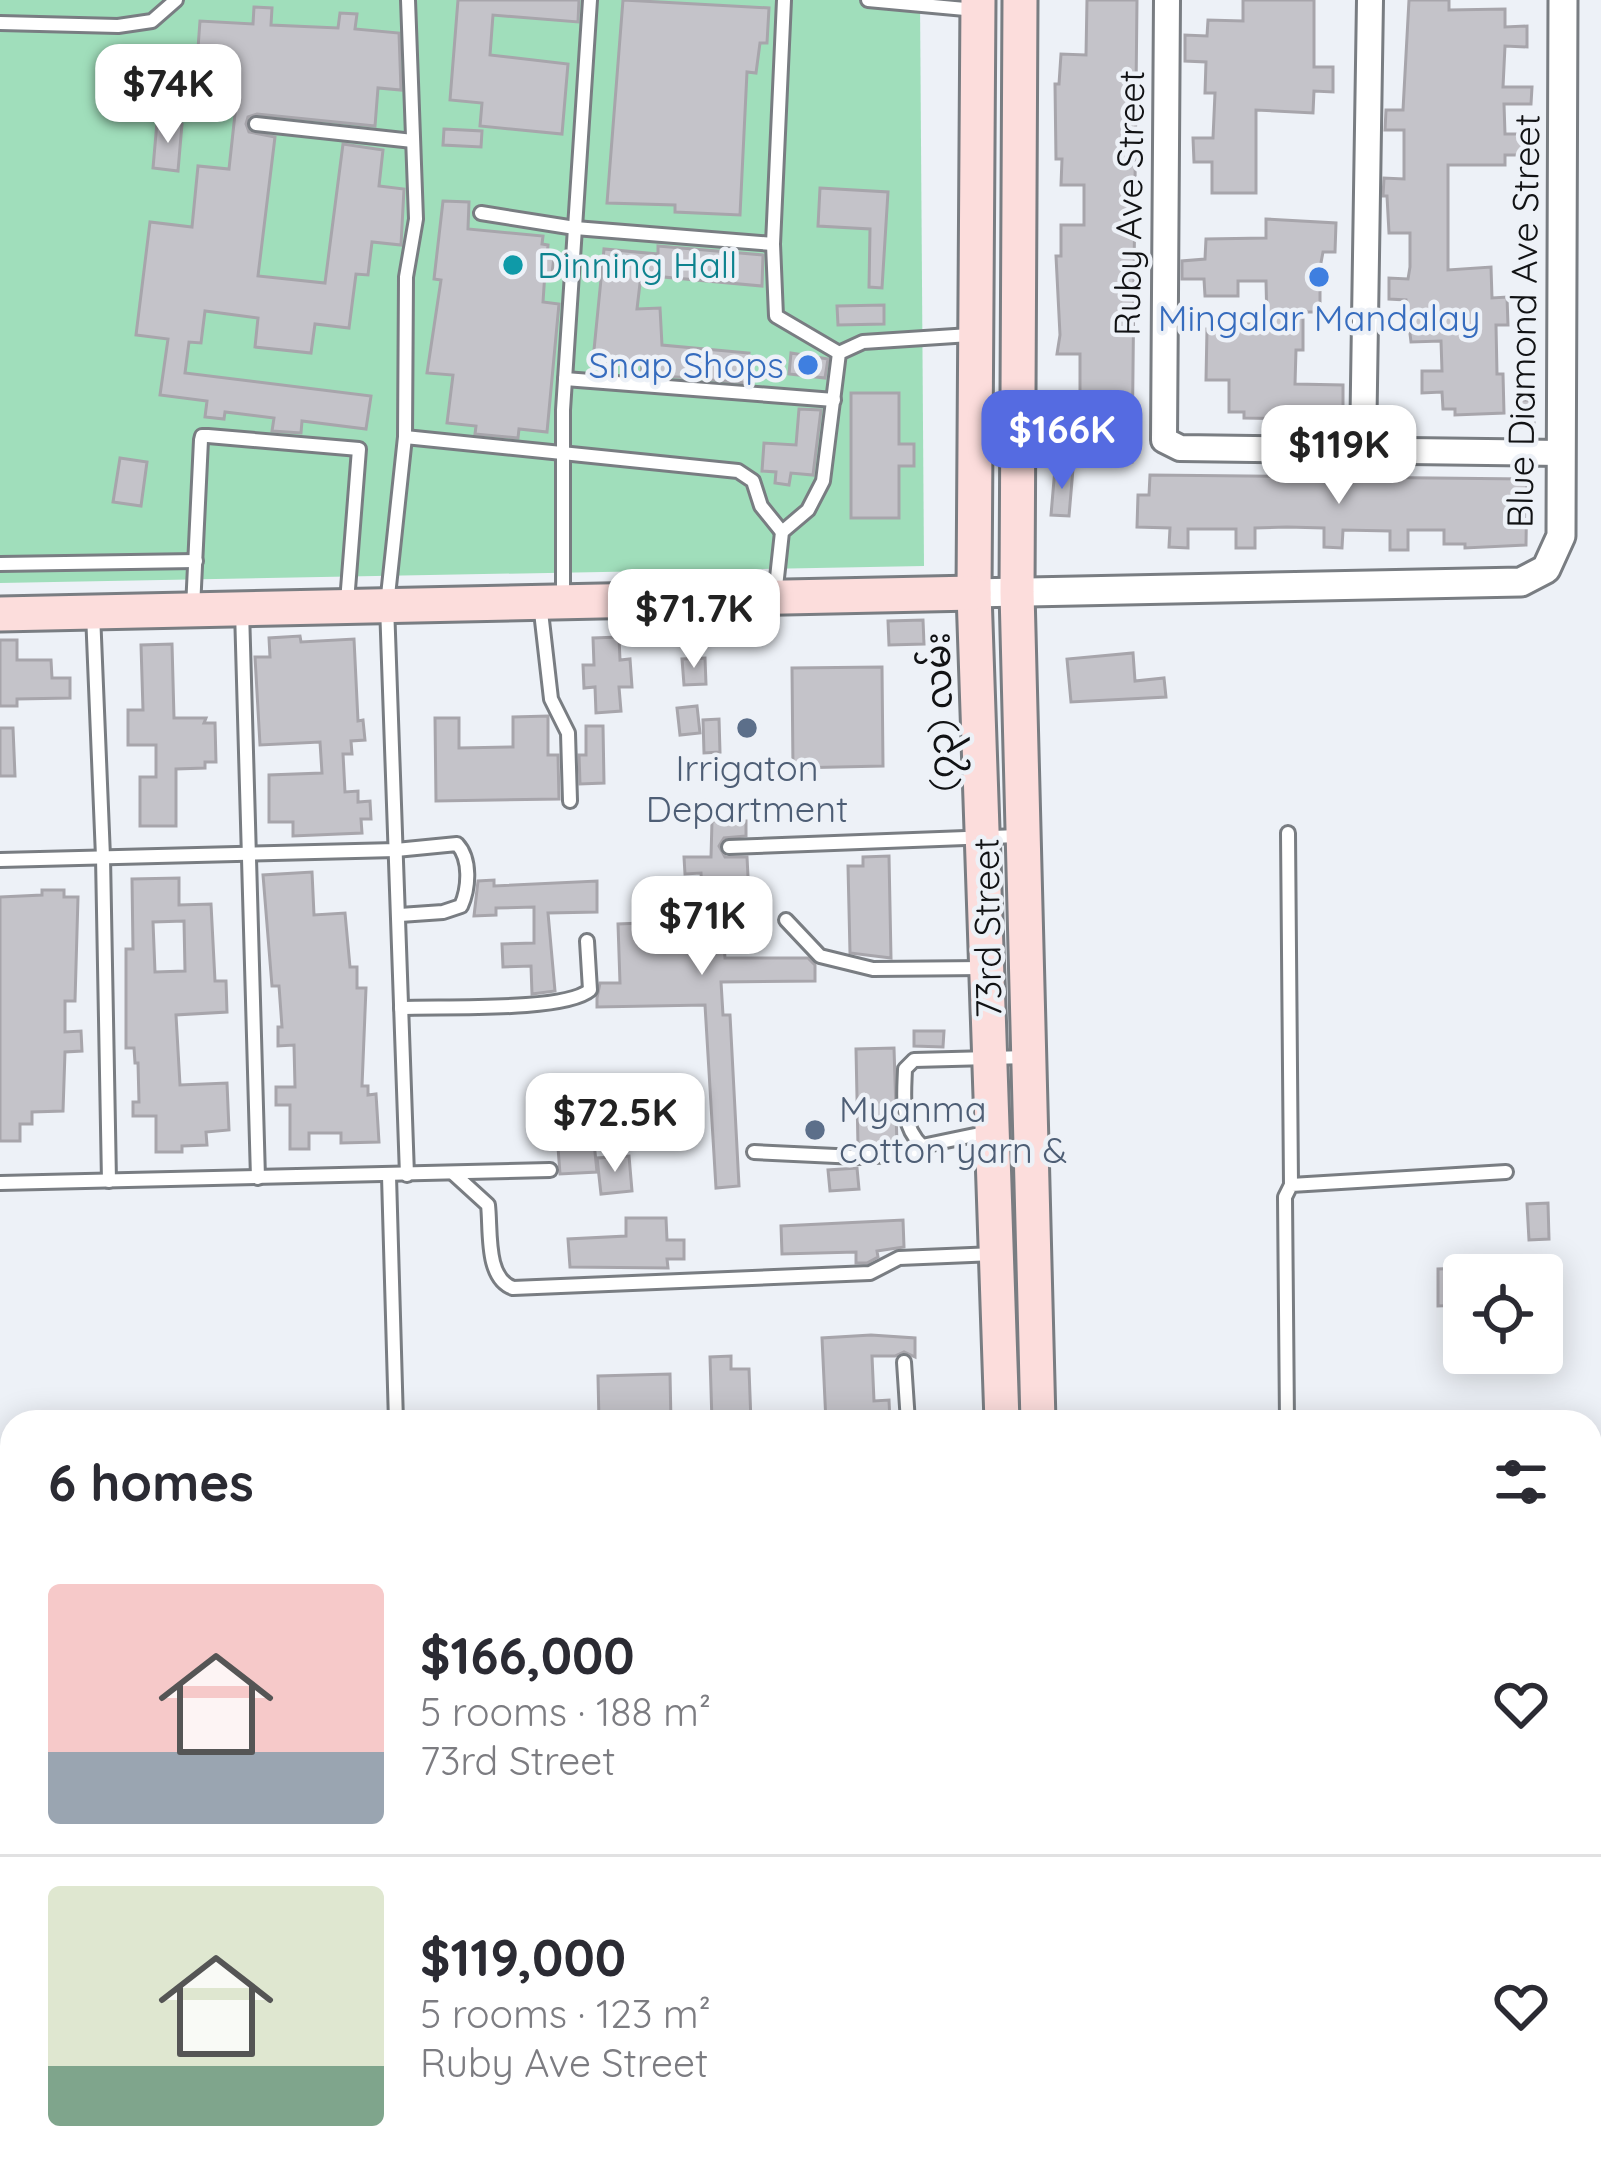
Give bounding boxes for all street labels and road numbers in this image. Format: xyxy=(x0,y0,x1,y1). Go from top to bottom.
street label: Ruby Ave Street xyxy=(1104,70,1153,336)
street label: Blue Diamond Ave Street xyxy=(1496,114,1549,528)
street label: (၇၃) လမ်း xyxy=(912,631,972,793)
street label: 73rd Street xyxy=(962,837,1011,1019)

